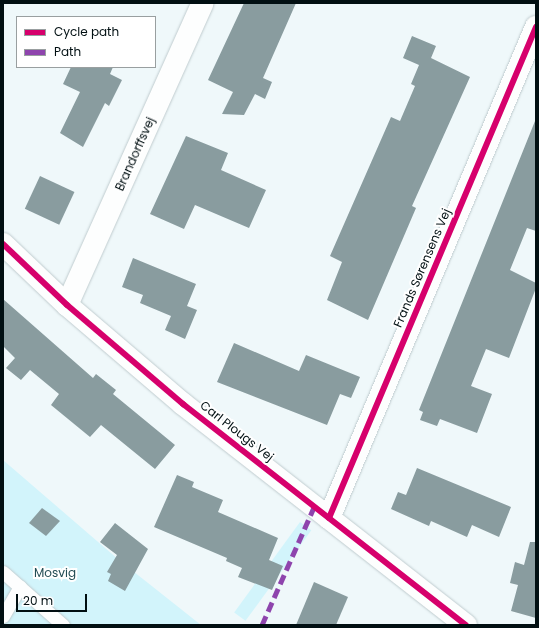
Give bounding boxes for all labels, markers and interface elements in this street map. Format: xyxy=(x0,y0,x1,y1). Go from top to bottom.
legend xyxy=(16,16,156,68)
text: Cycle path xyxy=(54,23,119,40)
text: Path xyxy=(54,43,81,60)
street label: Brandorffsvej xyxy=(112,115,158,193)
street label: Frands Sørensens Vej xyxy=(390,206,454,330)
street label: Carl Plougs Vej xyxy=(197,398,277,464)
park label: Mosvig xyxy=(34,566,76,580)
scale bar xyxy=(18,586,89,612)
text: 20 m xyxy=(23,592,53,609)

